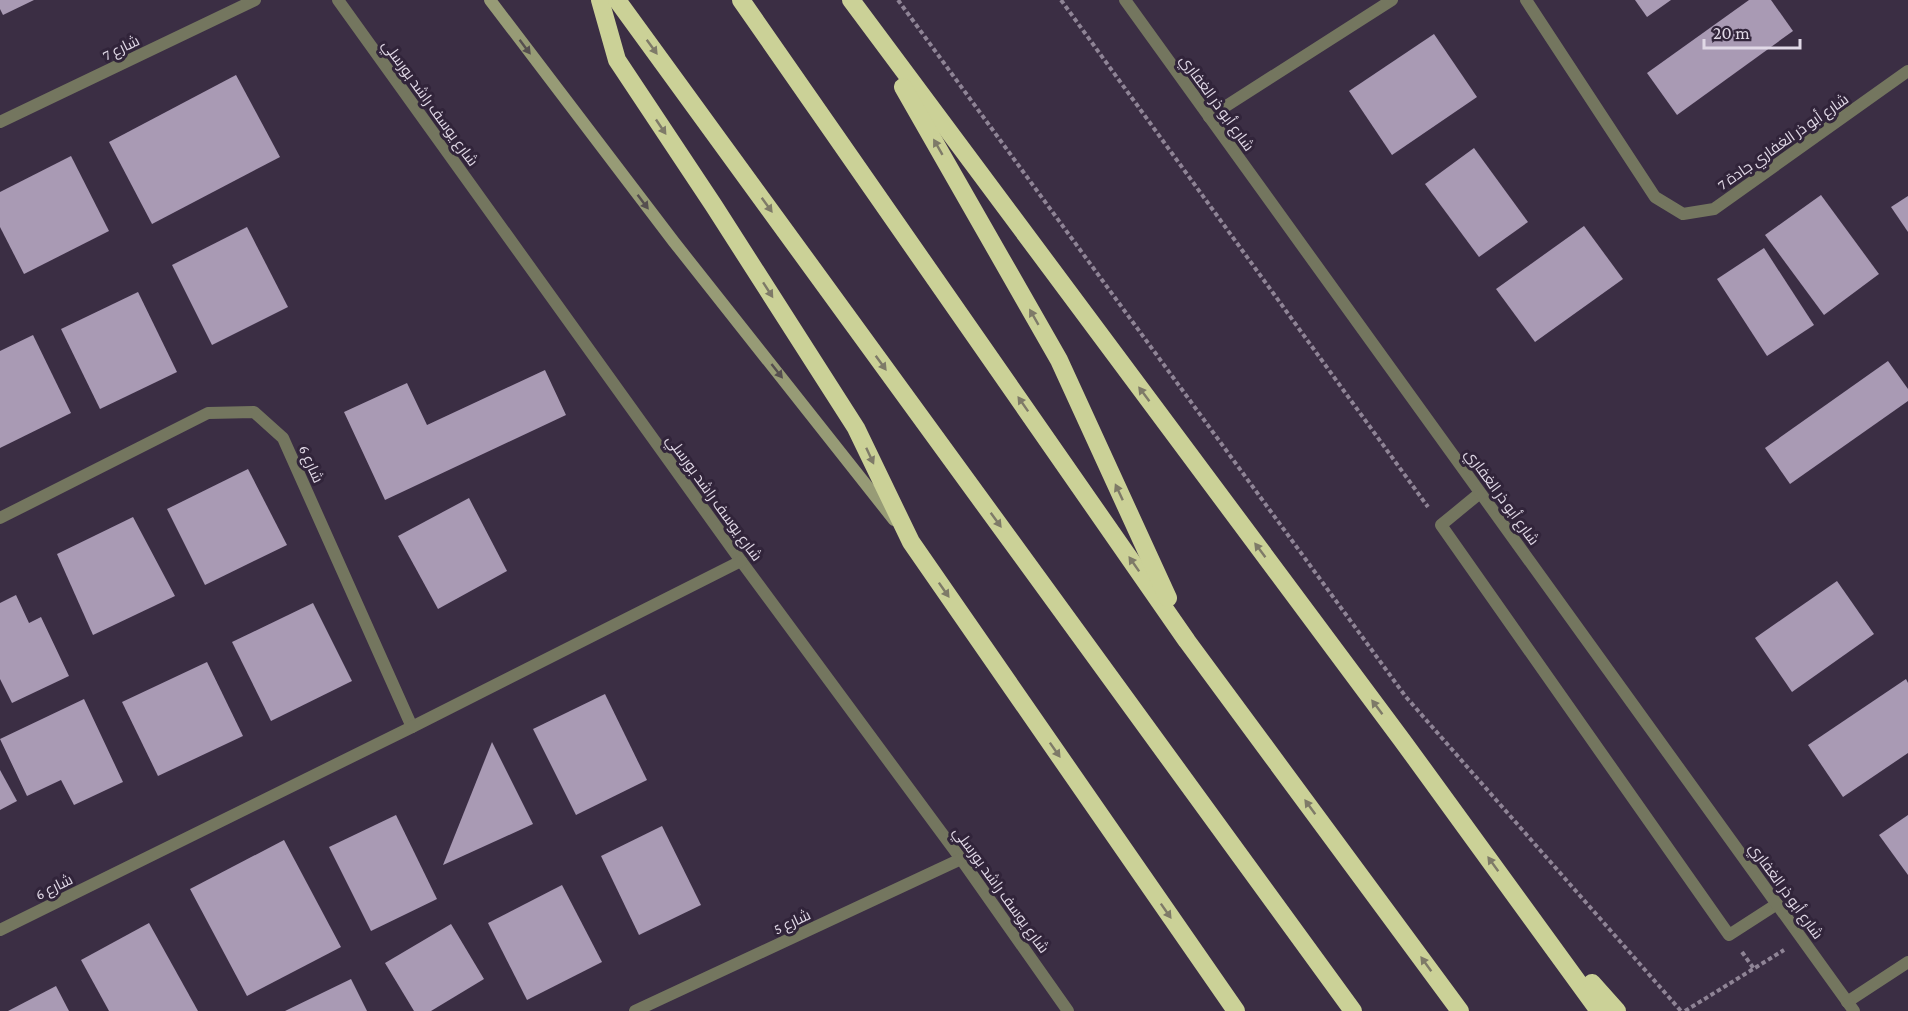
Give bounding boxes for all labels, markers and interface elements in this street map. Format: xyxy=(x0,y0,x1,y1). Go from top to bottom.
scale bar xyxy=(1704,12,1800,50)
text: 20 m xyxy=(1713,23,1750,43)
street label: شارع 7 xyxy=(100,32,143,66)
street label: شارع يوسف راشد بورسلي xyxy=(376,37,481,171)
one-way arrow xyxy=(519,39,531,54)
one-way arrow xyxy=(646,39,658,55)
street label: شارع أبو ذر الغفاري xyxy=(1174,51,1259,156)
street label: شارع أبو ذر الغفاري جادة 7 xyxy=(1713,89,1854,197)
one-way arrow xyxy=(655,118,667,134)
one-way arrow xyxy=(932,139,943,155)
one-way arrow xyxy=(637,194,649,209)
one-way arrow xyxy=(760,197,772,212)
one-way arrow xyxy=(762,282,773,298)
one-way arrow xyxy=(1029,309,1040,325)
one-way arrow xyxy=(875,354,887,370)
one-way arrow xyxy=(770,364,782,379)
one-way arrow xyxy=(1138,386,1150,402)
one-way arrow xyxy=(1018,396,1029,412)
street label: شارع يوسف راشد بورسلي xyxy=(660,432,765,566)
street label: شارع 6 xyxy=(293,443,326,487)
street label: شارع أبو ذر الغفاري xyxy=(1459,445,1544,550)
one-way arrow xyxy=(865,447,874,464)
one-way arrow xyxy=(1114,483,1124,501)
one-way arrow xyxy=(990,512,1002,528)
one-way arrow xyxy=(1255,543,1267,558)
one-way arrow xyxy=(1129,556,1140,572)
one-way arrow xyxy=(938,582,950,598)
one-way arrow xyxy=(1371,699,1383,715)
one-way arrow xyxy=(1049,742,1061,758)
one-way arrow xyxy=(1304,799,1316,815)
street label: شارع يوسف راشد بورسلي xyxy=(947,824,1052,958)
street label: شارع أبو ذر الغفاري xyxy=(1743,839,1828,944)
one-way arrow xyxy=(1487,856,1499,871)
street label: شارع 6 xyxy=(33,871,77,906)
one-way arrow xyxy=(1160,902,1172,918)
street label: شارع 5 xyxy=(771,907,814,940)
one-way arrow xyxy=(1420,956,1432,971)

